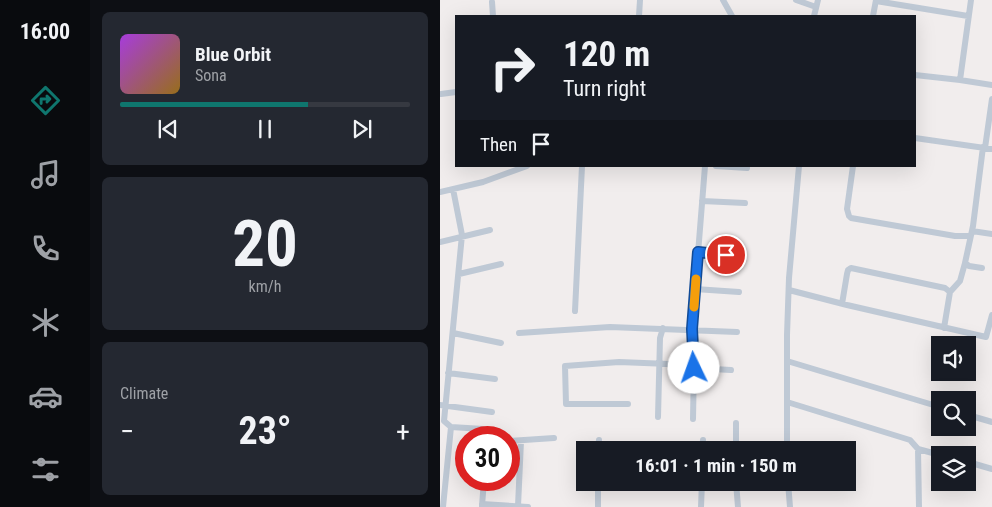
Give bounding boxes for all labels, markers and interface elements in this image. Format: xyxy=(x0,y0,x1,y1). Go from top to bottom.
text: 16:00 xyxy=(20,19,70,44)
text: 120 m xyxy=(563,34,650,75)
icon: right xyxy=(480,35,545,100)
text: Blue Orbit xyxy=(195,43,271,66)
text: Sona xyxy=(195,66,227,85)
text: Turn right xyxy=(563,76,646,101)
icon: directions xyxy=(28,83,63,118)
icon: previous xyxy=(154,115,182,143)
icon: pause xyxy=(251,115,279,143)
icon: next xyxy=(348,115,376,143)
icon: arrive xyxy=(527,130,555,158)
text: Then xyxy=(480,133,517,156)
icon: music xyxy=(28,157,63,192)
text: 20 xyxy=(232,206,298,282)
icon: phone xyxy=(28,231,63,266)
pin xyxy=(705,234,747,276)
icon: arrive xyxy=(712,241,740,269)
text: km/h xyxy=(249,277,281,296)
icon: climate xyxy=(28,305,63,340)
map controls xyxy=(931,336,976,491)
button: sound xyxy=(931,336,976,381)
position arrow xyxy=(667,341,719,393)
icon: car xyxy=(28,379,63,414)
text: Climate xyxy=(120,384,168,403)
button: search xyxy=(931,391,976,436)
text: 23° xyxy=(238,409,292,453)
text: − xyxy=(120,415,134,448)
text: + xyxy=(396,415,410,448)
speed limit sign: 30 xyxy=(455,426,520,491)
button: layers xyxy=(931,446,976,491)
icon: filters xyxy=(28,452,63,487)
text: 16:01 · 1 min · 150 m xyxy=(635,454,797,477)

